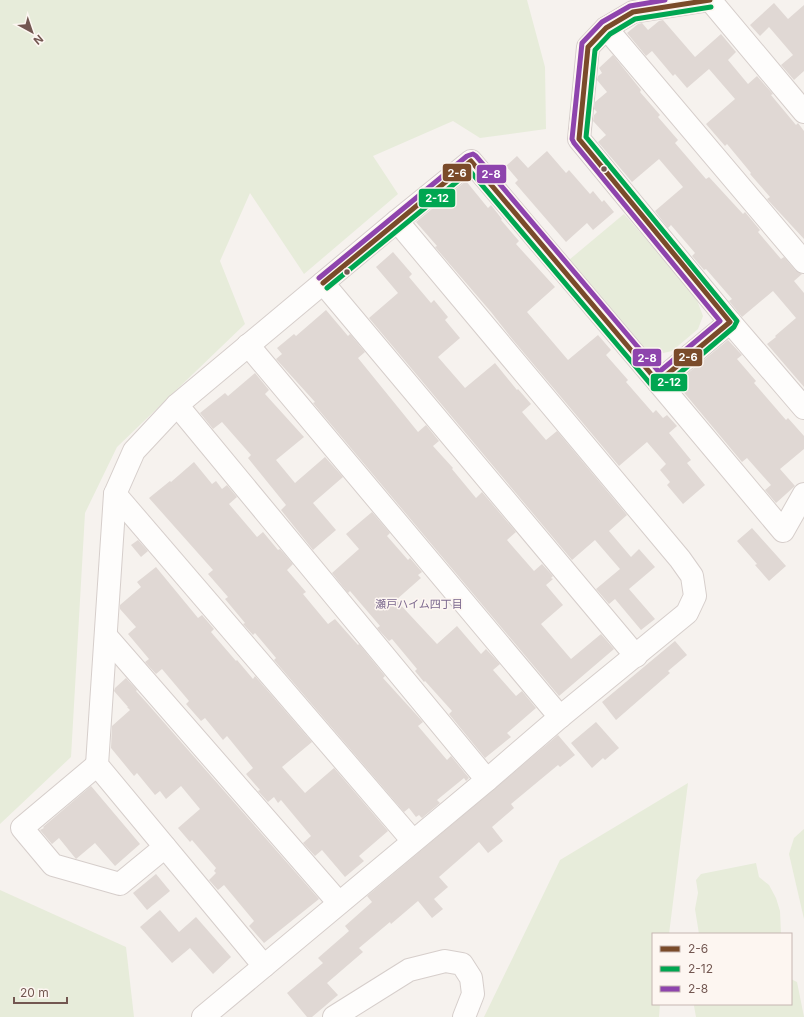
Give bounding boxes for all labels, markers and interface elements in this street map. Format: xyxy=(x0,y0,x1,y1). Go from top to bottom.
north arrow xyxy=(12,12,52,52)
text: N xyxy=(31,32,46,48)
line badge: 2-6 xyxy=(442,163,472,182)
line badge: 2-8 xyxy=(476,164,507,184)
unlabelled marker xyxy=(599,164,609,174)
text: 2-6 xyxy=(447,166,467,180)
text: 2-8 xyxy=(481,167,501,181)
line badge: 2-12 xyxy=(418,188,456,208)
text: 2-12 xyxy=(425,191,449,205)
unlabelled marker xyxy=(342,267,352,277)
line badge: 2-8 xyxy=(632,348,662,367)
line badge: 2-6 xyxy=(673,348,703,367)
text: 2-6 xyxy=(678,350,698,364)
text: 2-8 xyxy=(637,351,657,365)
line badge: 2-12 xyxy=(650,373,688,392)
text: 2-12 xyxy=(657,375,681,389)
district label: 瀬戸ハイム四丁目 xyxy=(375,597,463,611)
legend xyxy=(652,933,792,1005)
text: 2-6 xyxy=(688,941,708,956)
text: 2-12 xyxy=(688,961,713,976)
scale bar xyxy=(14,979,67,1005)
text: 2-8 xyxy=(688,981,708,996)
text: 20 m xyxy=(20,985,49,1000)

